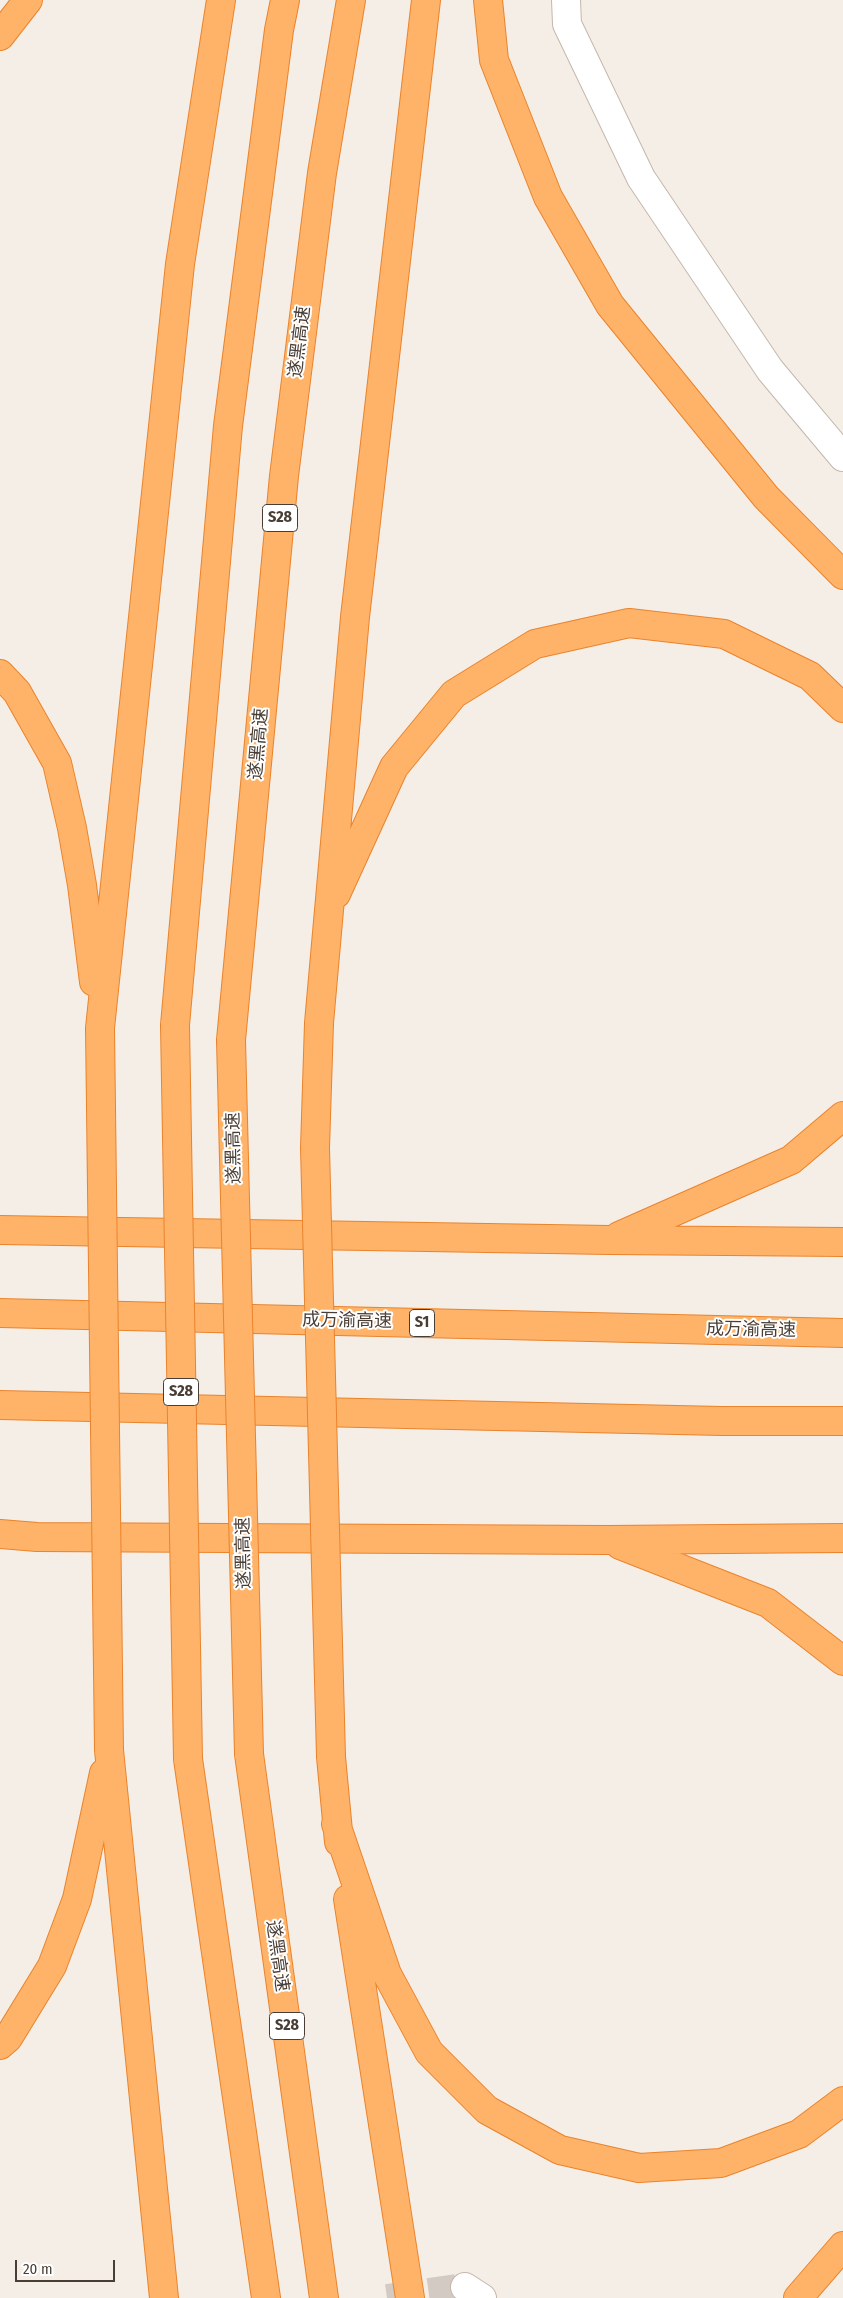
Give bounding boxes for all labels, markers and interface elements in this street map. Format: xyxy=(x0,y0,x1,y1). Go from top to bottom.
street label: 遂黑高速 xyxy=(285,305,315,379)
road number: S28 xyxy=(262,504,298,532)
street label: 遂黑高速 xyxy=(245,707,273,781)
street label: 遂黑高速 xyxy=(223,1112,245,1184)
street label: 成万渝高速 xyxy=(302,1309,392,1333)
road number: S1 xyxy=(410,1310,434,1336)
street label: 成万渝高速 xyxy=(706,1318,796,1342)
road number: S28 xyxy=(164,1378,198,1405)
street label: 遂黑高速 xyxy=(233,1517,255,1589)
street label: 遂黑高速 xyxy=(261,1919,293,1993)
road number: S28 xyxy=(270,2012,304,2040)
scale bar xyxy=(18,2250,118,2282)
text: 20 m xyxy=(23,2260,53,2278)

